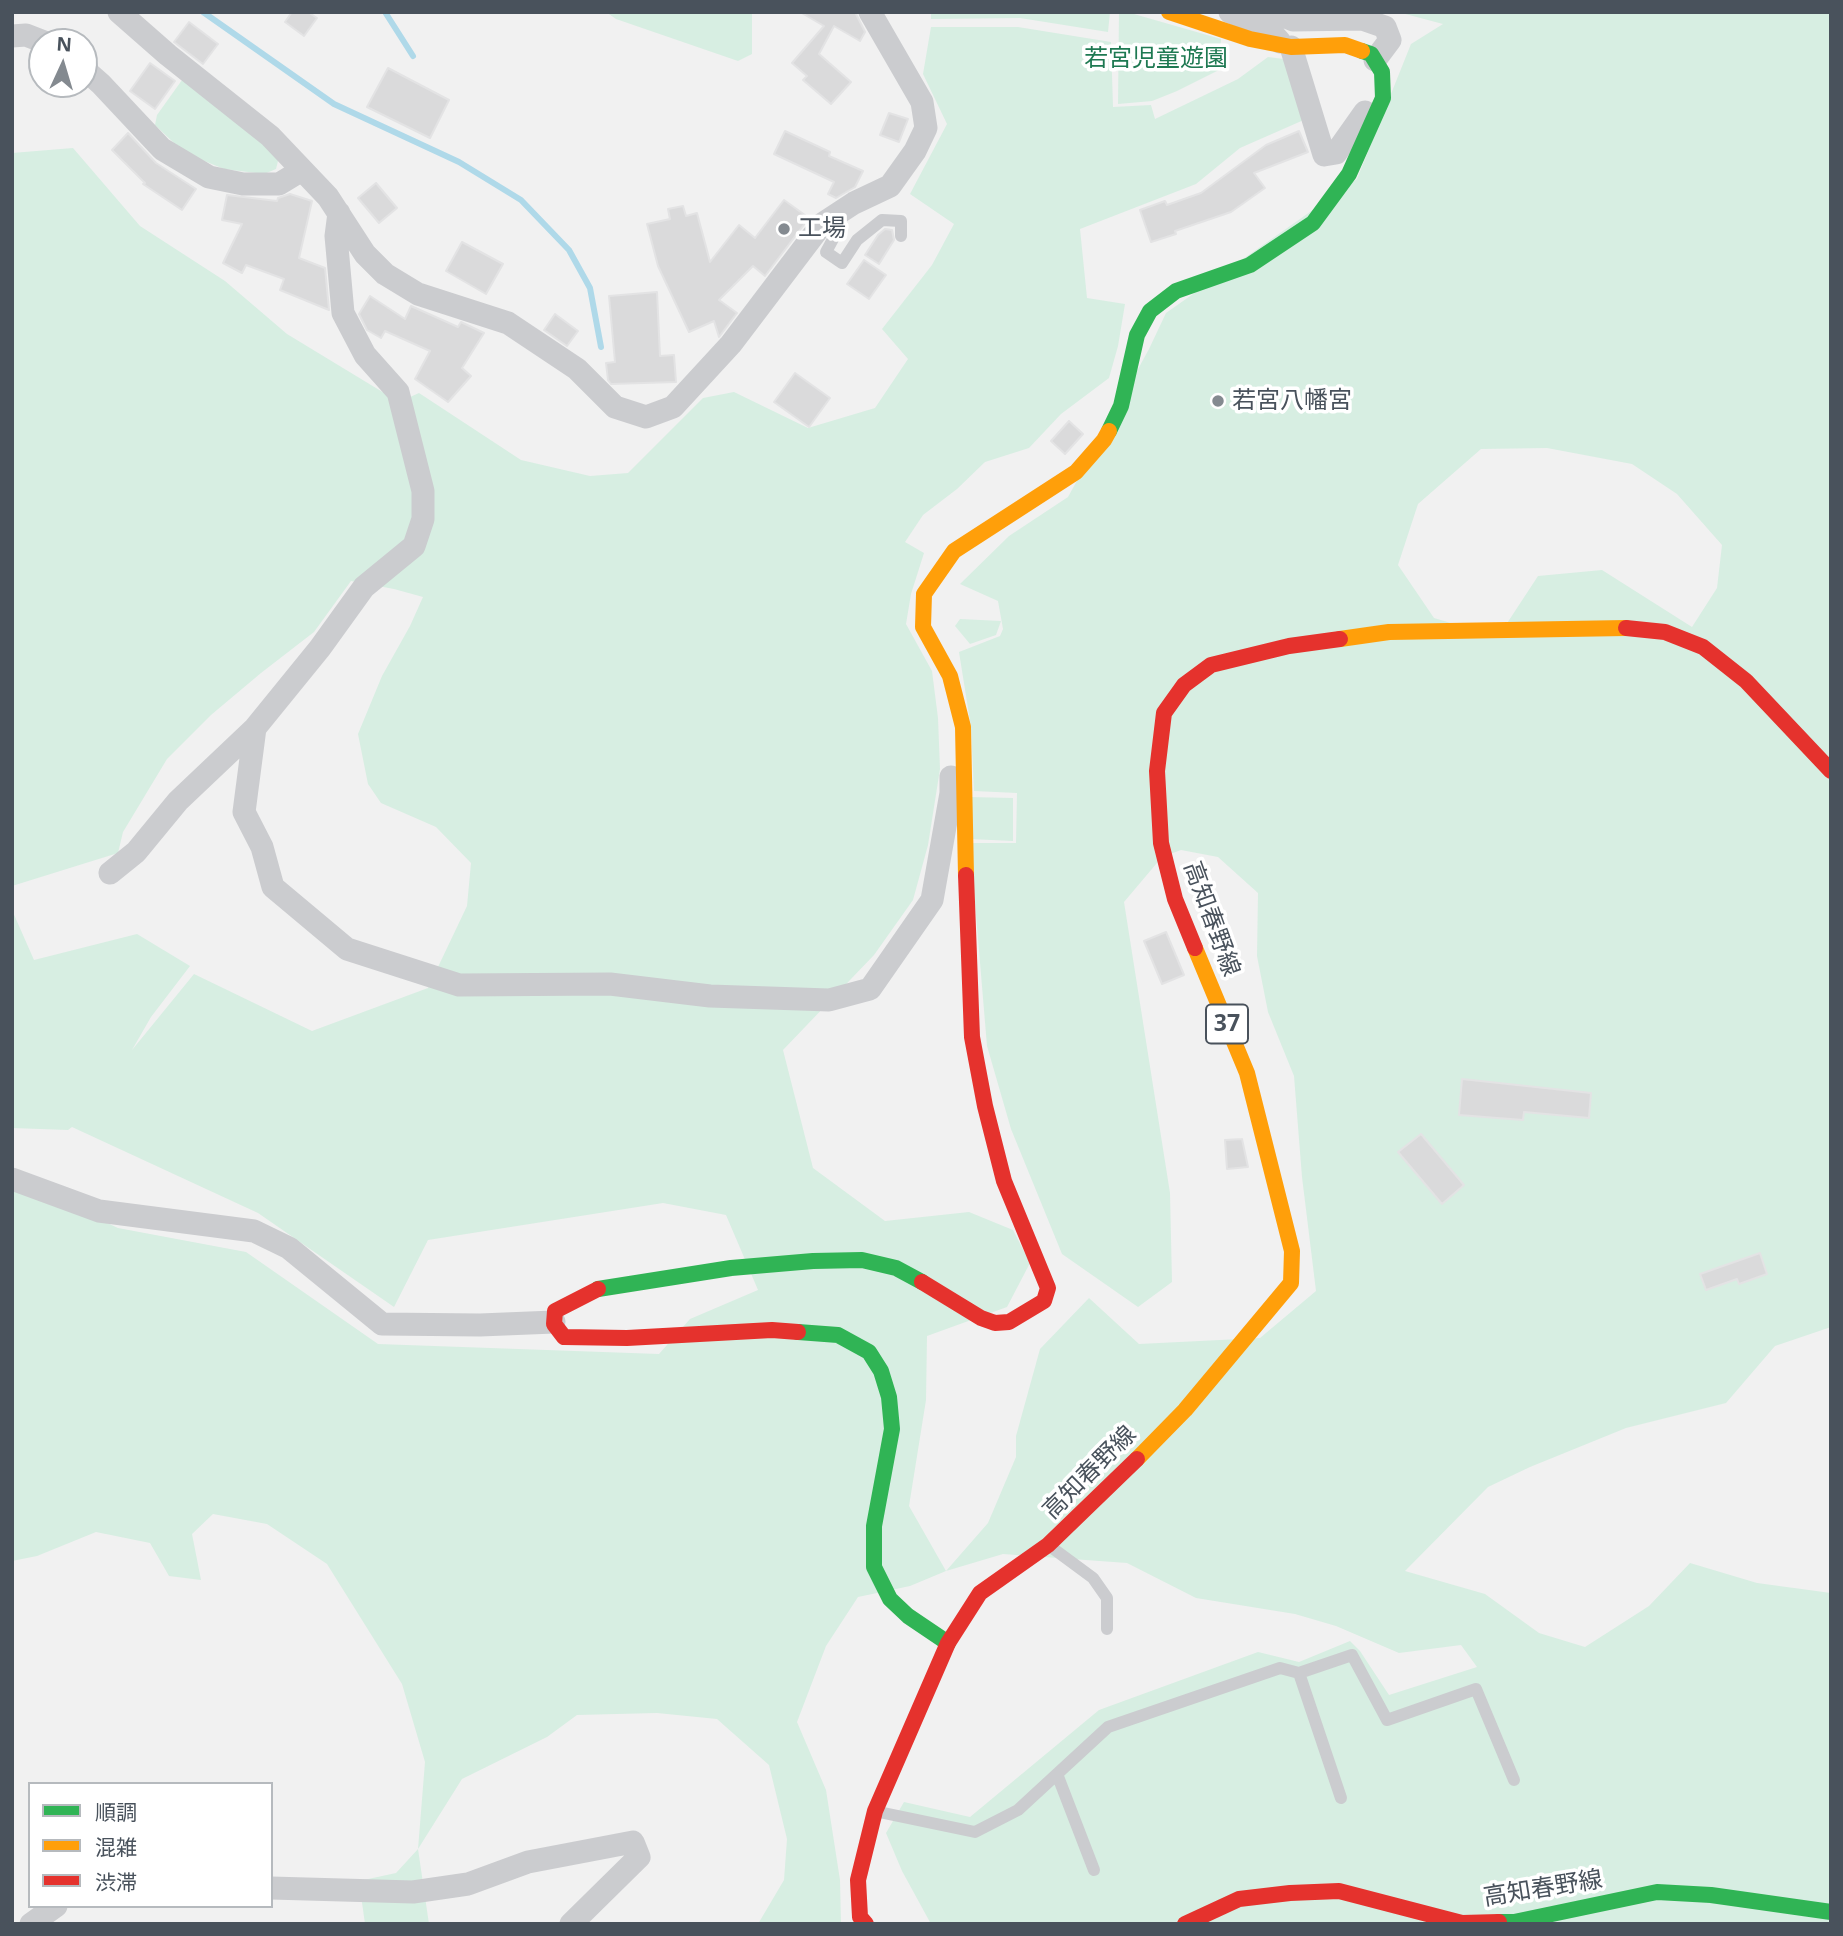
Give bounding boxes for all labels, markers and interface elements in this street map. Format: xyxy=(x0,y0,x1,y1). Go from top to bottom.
north arrow xyxy=(28,28,98,98)
text: N xyxy=(56,31,73,58)
park label: 若宮児童遊園 xyxy=(1084,45,1228,73)
place label: 工場 xyxy=(798,215,846,243)
marker: 工場 xyxy=(776,221,792,237)
place label: 若宮八幡宮 xyxy=(1232,387,1352,415)
marker: 若宮八幡宮 xyxy=(1210,393,1226,409)
street label: 高知春野線 xyxy=(1177,858,1245,980)
road number: 37 xyxy=(1206,1004,1248,1044)
street label: 高知春野線 xyxy=(1037,1420,1143,1526)
legend xyxy=(28,1782,273,1908)
text: 順調 xyxy=(95,1798,137,1826)
text: 混雑 xyxy=(95,1833,137,1861)
street label: 高知春野線 xyxy=(1481,1865,1605,1913)
text: 渋滞 xyxy=(95,1868,137,1896)

